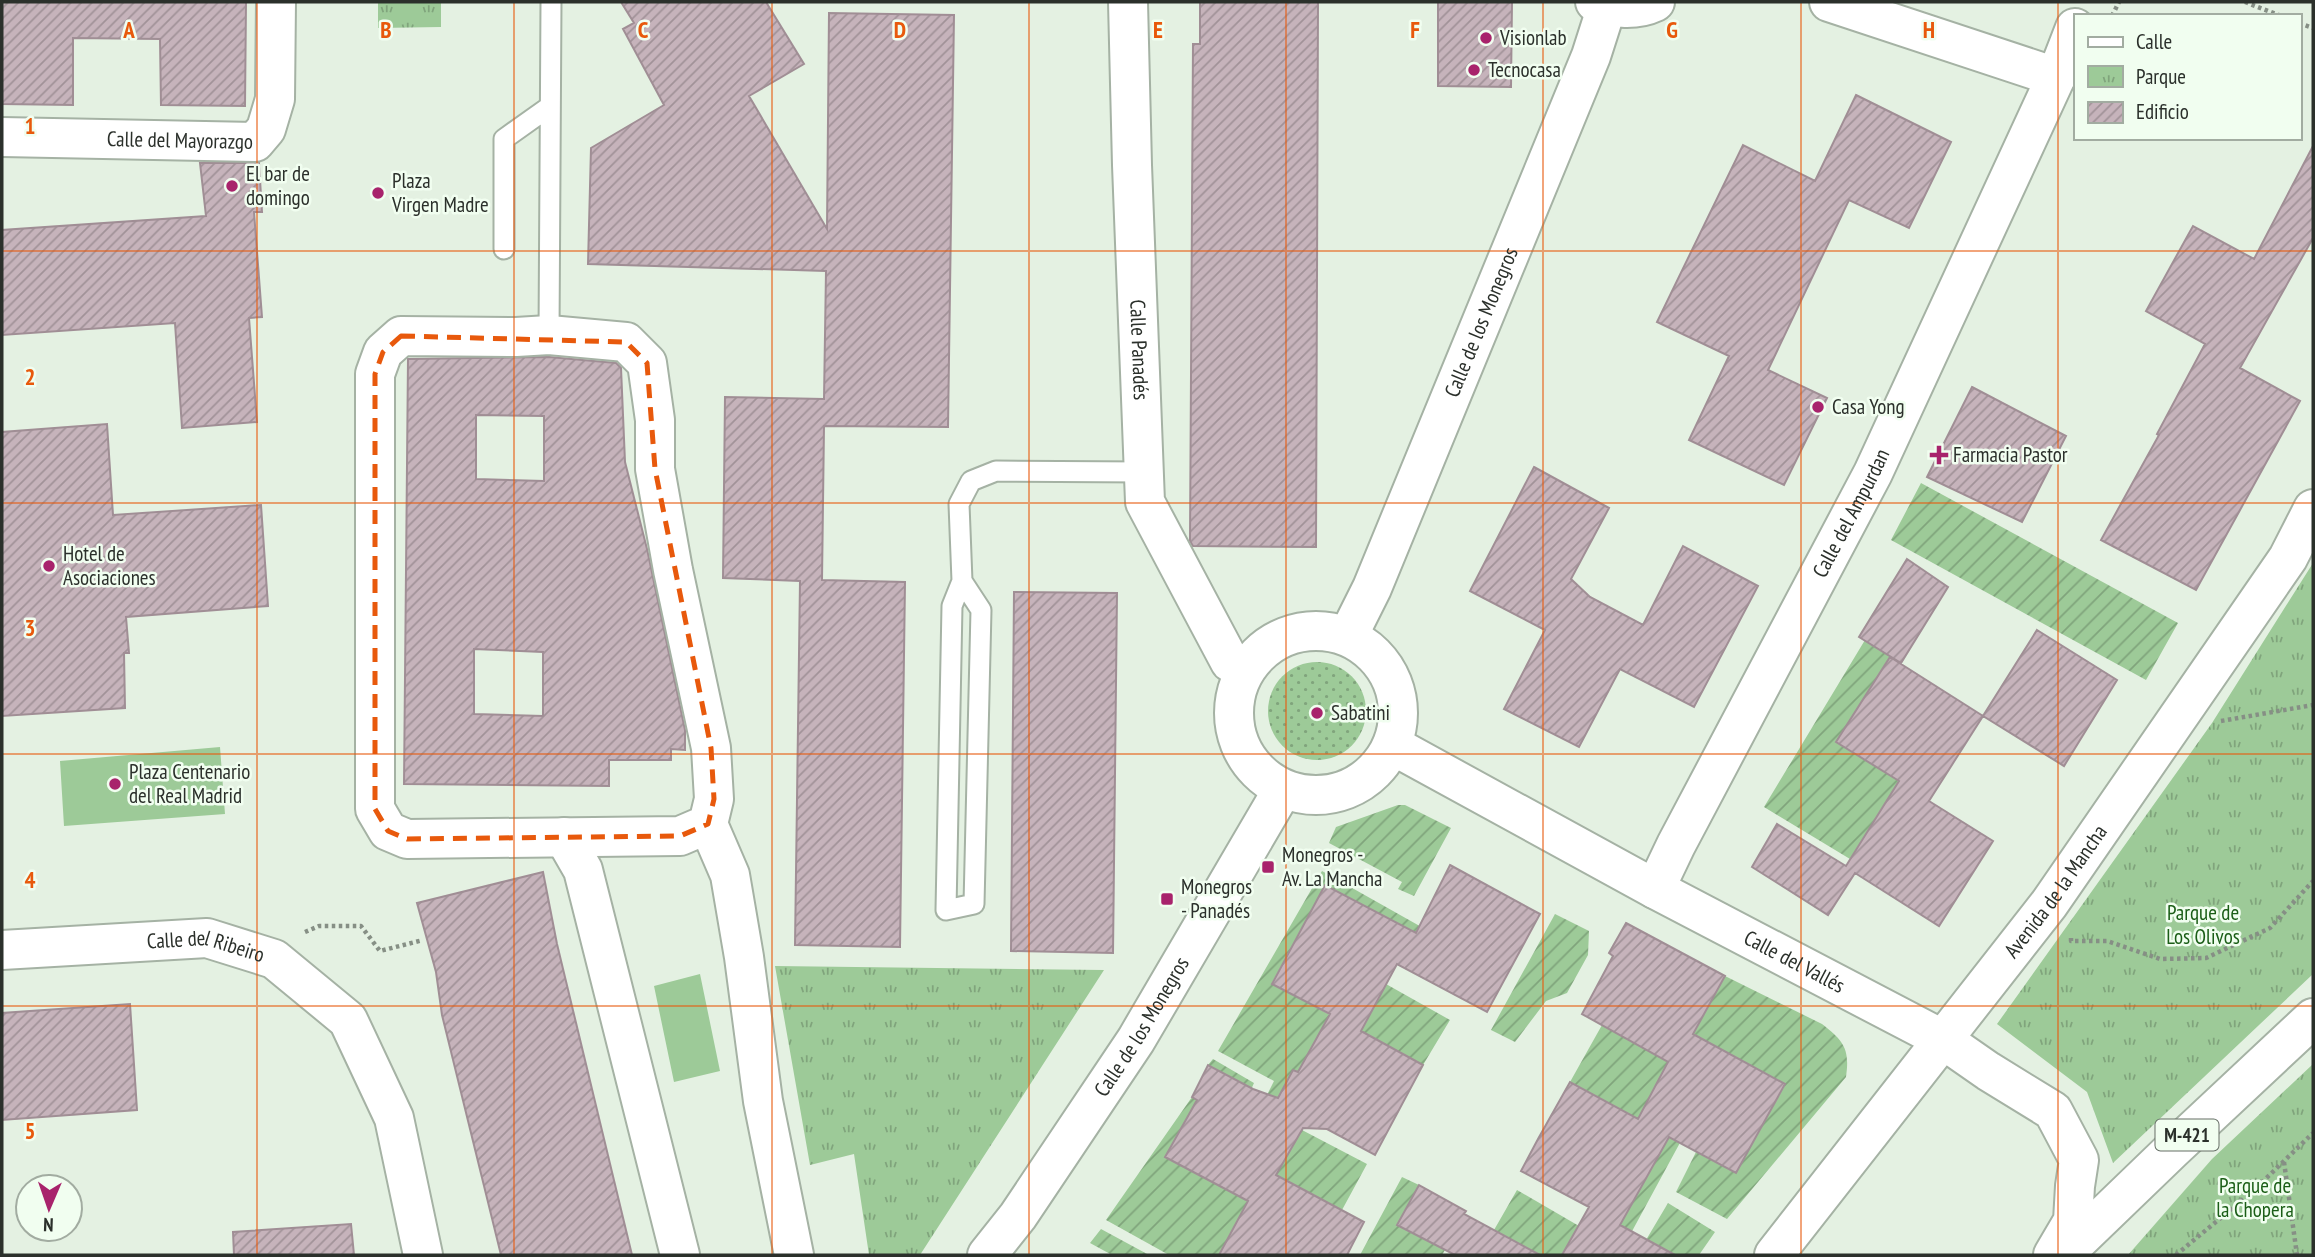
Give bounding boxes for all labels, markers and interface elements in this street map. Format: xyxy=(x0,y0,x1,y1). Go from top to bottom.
legend xyxy=(2074,14,2301,140)
text: A xyxy=(122,15,135,44)
text: B xyxy=(380,15,392,44)
text: C xyxy=(638,15,649,44)
text: D xyxy=(894,15,906,44)
text: E xyxy=(1153,15,1163,44)
text: F xyxy=(1410,15,1420,44)
text: G xyxy=(1666,15,1678,44)
text: H xyxy=(1923,15,1935,44)
place label: Visionlab xyxy=(1499,24,1567,51)
text: Calle xyxy=(2136,28,2172,55)
marker: Visionlab xyxy=(1478,30,1494,46)
place label: Tecnocasa xyxy=(1488,56,1561,83)
marker: Tecnocasa xyxy=(1466,62,1482,78)
text: Parque xyxy=(2136,63,2186,90)
text: Edificio xyxy=(2136,98,2189,125)
text: 1 xyxy=(25,111,36,140)
street label: Calle del Mayorazgo xyxy=(107,125,253,155)
place label: El bar de domingo xyxy=(246,160,310,211)
place label: Plaza Virgen Madre xyxy=(391,167,489,218)
marker: El bar de domingo xyxy=(224,178,240,194)
marker: Plaza Virgen Madre xyxy=(370,185,386,201)
street label: Calle de los Monegros xyxy=(1438,243,1524,401)
street label: Calle Panadés xyxy=(1124,299,1155,401)
text: 2 xyxy=(25,362,36,391)
place label: Casa Yong xyxy=(1832,393,1905,420)
marker: Casa Yong xyxy=(1810,399,1826,415)
place label: Farmacia Pastor xyxy=(1953,441,2068,468)
street label: Calle del Ampurdan xyxy=(1806,444,1895,582)
marker: Farmacia Pastor xyxy=(1931,447,1947,463)
place label: Hotel de Asociaciones xyxy=(63,540,156,591)
marker: Hotel de Asociaciones xyxy=(41,558,57,574)
text: 3 xyxy=(25,613,36,642)
place label: Sabatini xyxy=(1331,699,1390,726)
marker: Sabatini xyxy=(1309,705,1325,721)
place label: Plaza Centenario del Real Madrid xyxy=(129,758,250,809)
marker: Plaza Centenario del Real Madrid xyxy=(107,776,123,792)
street label: Avenida de la Mancha xyxy=(1998,819,2113,963)
place label: Monegros - Av. La Mancha xyxy=(1282,841,1382,892)
marker: Monegros - Av. La Mancha xyxy=(1260,859,1276,875)
text: 4 xyxy=(25,865,36,894)
place label: Monegros - Panadés xyxy=(1181,873,1252,924)
marker: Monegros - Panadés xyxy=(1159,891,1175,907)
park label: Parque de Los Olivos xyxy=(2166,899,2240,950)
street label: Calle del Ribeiro xyxy=(146,924,268,968)
street label: Calle del Vallés xyxy=(1739,924,1850,999)
street label: Calle de los Monegros xyxy=(1088,952,1195,1102)
text: 5 xyxy=(25,1116,36,1145)
road number: M-421 xyxy=(2156,1120,2218,1150)
park label: Parque de la Chopera xyxy=(2216,1172,2294,1223)
north arrow xyxy=(14,1173,84,1243)
text: N xyxy=(43,1213,54,1237)

